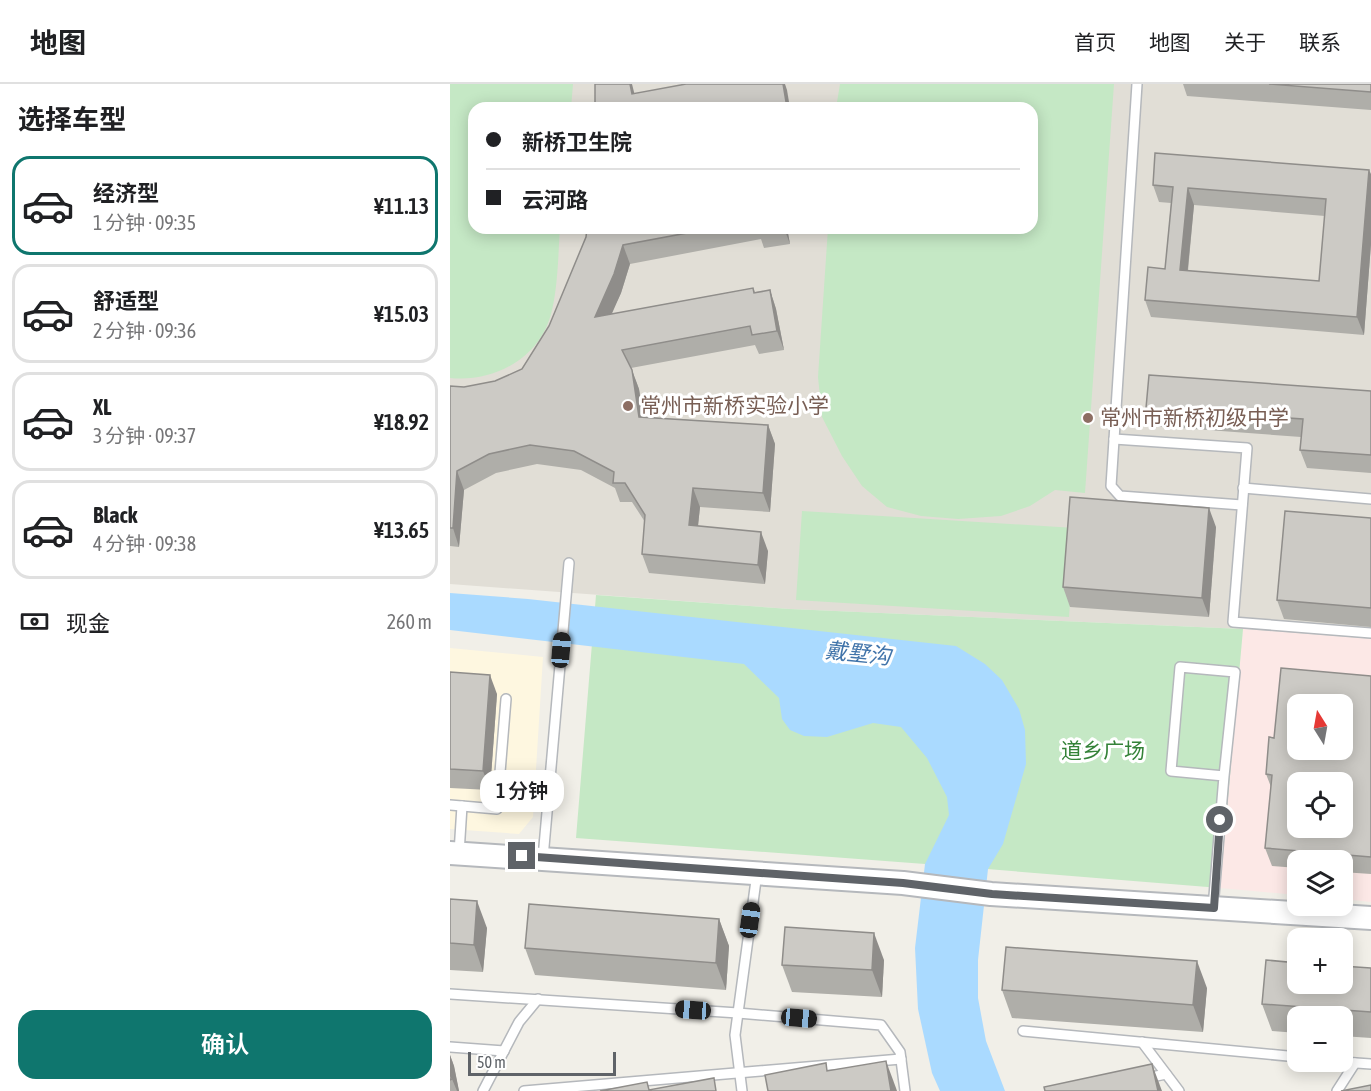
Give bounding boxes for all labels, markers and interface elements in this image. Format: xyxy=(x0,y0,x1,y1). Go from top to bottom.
text: 地图 xyxy=(30,27,86,59)
text: 首页 xyxy=(1074,30,1116,54)
text: 地图 xyxy=(1149,30,1191,54)
text: 关于 xyxy=(1224,30,1266,54)
text: 联系 xyxy=(1299,30,1341,54)
text: 选择车型 xyxy=(18,104,126,135)
text: 新桥卫生院 xyxy=(522,129,632,155)
icon: car xyxy=(21,179,75,233)
text: 经济型 xyxy=(93,180,159,206)
text: 云河路 xyxy=(522,187,588,213)
text: ¥11.13 xyxy=(374,193,429,219)
text: 1 分钟 · 09:35 xyxy=(93,211,196,234)
icon: car xyxy=(21,287,75,341)
text: 舒适型 xyxy=(93,288,159,314)
text: ¥15.03 xyxy=(374,301,429,327)
text: 2 分钟 · 09:36 xyxy=(93,319,196,342)
place label: 常州市新桥实验小学 xyxy=(640,393,829,417)
text: XL xyxy=(93,394,111,420)
icon: car xyxy=(21,395,75,449)
marker: 常州市新桥实验小学 xyxy=(621,399,635,413)
place label: 常州市新桥初级中学 xyxy=(1100,405,1289,429)
text: ¥18.92 xyxy=(374,409,429,435)
marker: 常州市新桥初级中学 xyxy=(1081,411,1095,425)
text: 3 分钟 · 09:37 xyxy=(93,424,196,447)
text: Black xyxy=(93,502,137,528)
icon: car xyxy=(21,503,75,557)
text: ¥13.65 xyxy=(374,517,429,543)
text: 4 分钟 · 09:38 xyxy=(93,532,196,555)
icon: cash xyxy=(18,605,51,638)
text: 现金 xyxy=(66,610,110,636)
text: 260 m xyxy=(387,610,432,633)
car xyxy=(550,631,572,669)
water label: 戴墅沟 xyxy=(824,637,894,670)
north arrow xyxy=(1287,694,1353,760)
map controls xyxy=(1287,694,1353,1072)
park label: 道乡广场 xyxy=(1061,738,1145,762)
callout: 1 分钟 xyxy=(480,769,564,811)
button: locate xyxy=(1287,772,1353,838)
text: 1 分钟 xyxy=(496,779,548,802)
route start xyxy=(1206,806,1233,833)
route end xyxy=(508,842,535,869)
button: layers xyxy=(1287,850,1353,916)
car xyxy=(739,901,761,939)
button: + xyxy=(1287,928,1353,994)
car xyxy=(674,1000,712,1020)
button: − xyxy=(1287,1006,1353,1072)
car xyxy=(780,1007,818,1029)
button: 确认 xyxy=(18,1010,432,1079)
scale bar xyxy=(468,1049,616,1076)
text: 50 m xyxy=(477,1053,506,1071)

